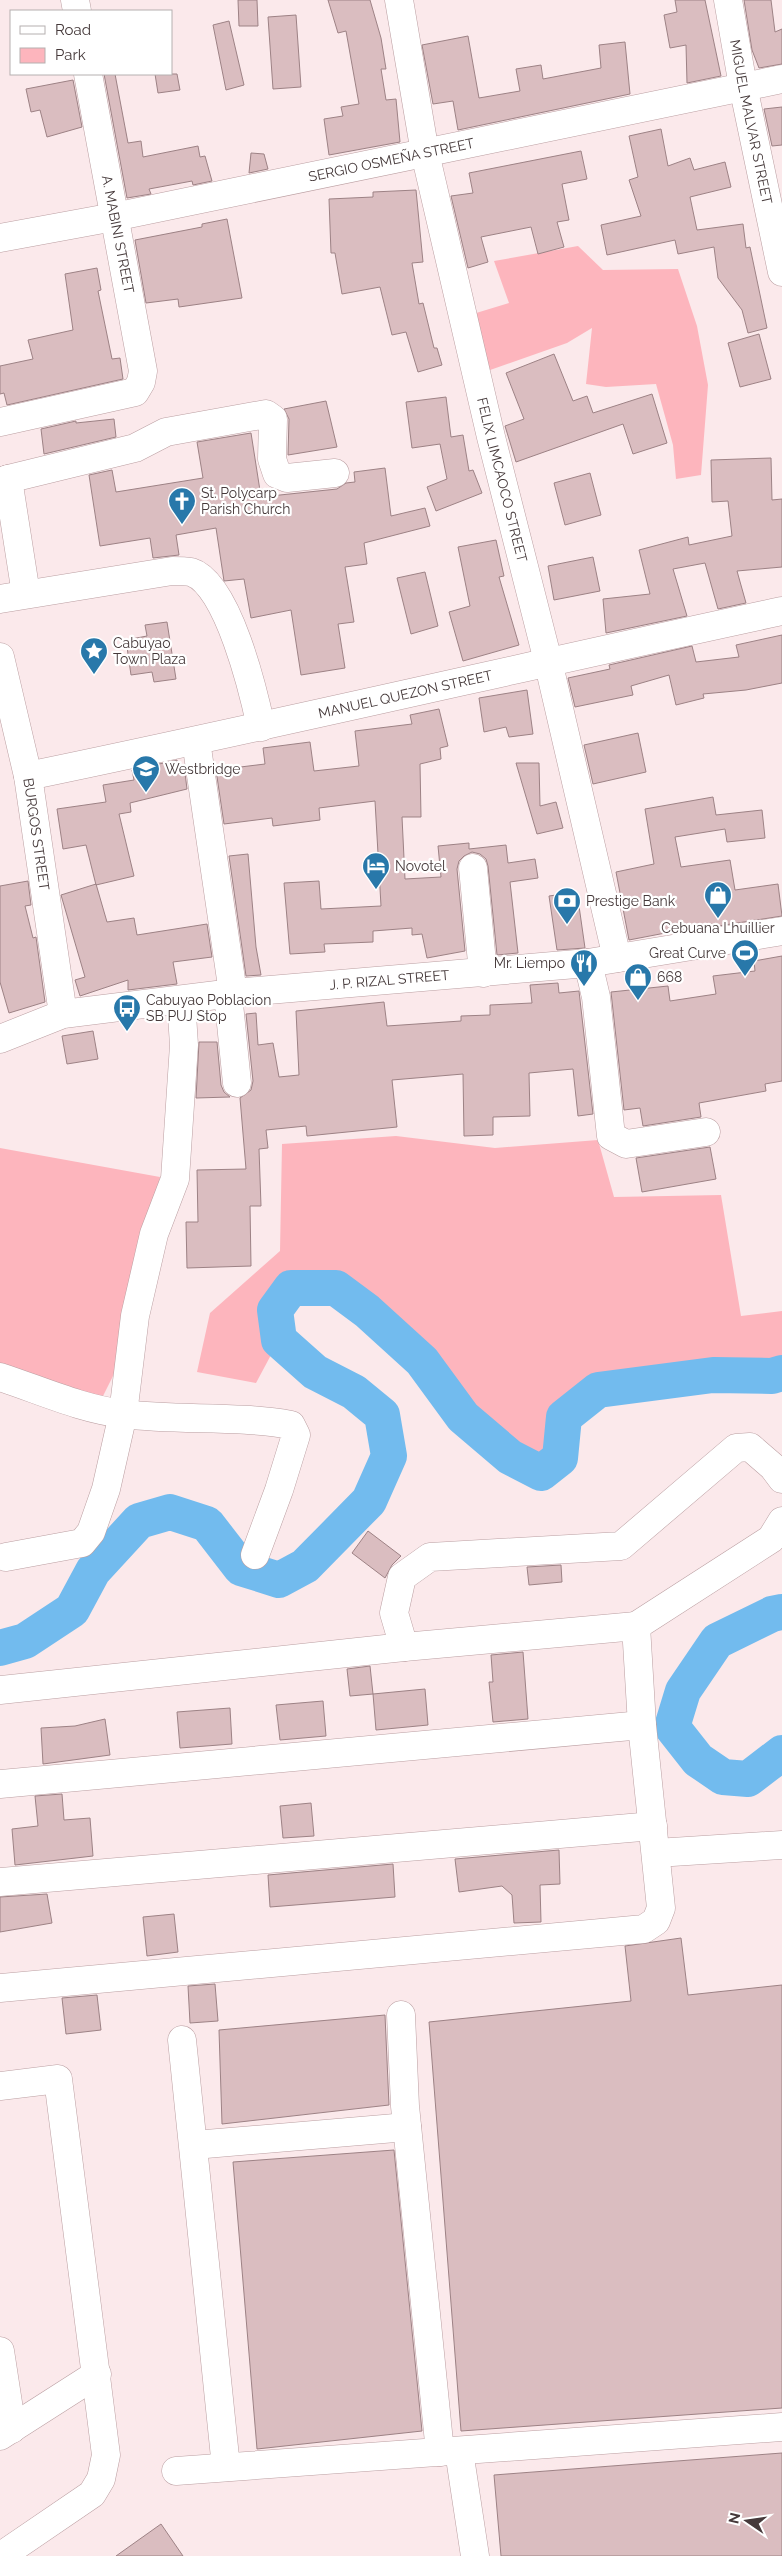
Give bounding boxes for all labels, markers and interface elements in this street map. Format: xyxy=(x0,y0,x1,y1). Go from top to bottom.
legend xyxy=(10,10,172,75)
text: Road xyxy=(55,21,91,39)
street label: MIGUEL MALVAR STREET xyxy=(727,38,776,206)
text: Park xyxy=(55,46,86,64)
street label: SERGIO OSMEÑA STREET xyxy=(307,135,476,185)
street label: A. MABINI STREET xyxy=(99,174,137,295)
street label: FELIX LIMCAOCO STREET xyxy=(474,396,531,564)
place label: St. Polycarp Parish Church xyxy=(201,485,290,517)
church icon: St. Polycarp Parish Church xyxy=(167,486,197,525)
place label: Cabuyao Town Plaza xyxy=(113,635,186,667)
place icon: Cabuyao Town Plaza xyxy=(79,636,109,675)
street label: MANUEL QUEZON STREET xyxy=(317,667,494,721)
school or university icon: Westbridge xyxy=(131,754,161,793)
place label: Westbridge xyxy=(165,761,241,777)
street label: BURGOS STREET xyxy=(20,777,53,892)
hotel icon: Novotel xyxy=(361,851,391,890)
place label: Novotel xyxy=(395,858,446,874)
shop icon: Cebuana Lhuillier xyxy=(703,880,733,919)
bank icon: Prestige Bank xyxy=(552,886,582,925)
place label: Prestige Bank xyxy=(586,893,676,909)
place label: Cebuana Lhuillier xyxy=(661,920,775,936)
sports icon: Great Curve xyxy=(730,938,760,977)
place label: Great Curve xyxy=(649,945,726,961)
restaurant icon: Mr. Liempo xyxy=(569,948,599,987)
place label: Mr. Liempo xyxy=(494,955,565,971)
shop icon: 668 xyxy=(623,962,653,1001)
street label: J. P. RIZAL STREET xyxy=(329,967,451,993)
place label: 668 xyxy=(657,969,682,985)
place label: Cabuyao Poblacion SB PUJ Stop xyxy=(146,992,271,1024)
bus stop icon: Cabuyao Poblacion SB PUJ Stop xyxy=(112,993,142,1032)
north arrow xyxy=(722,2496,772,2546)
text: N xyxy=(725,2511,743,2525)

